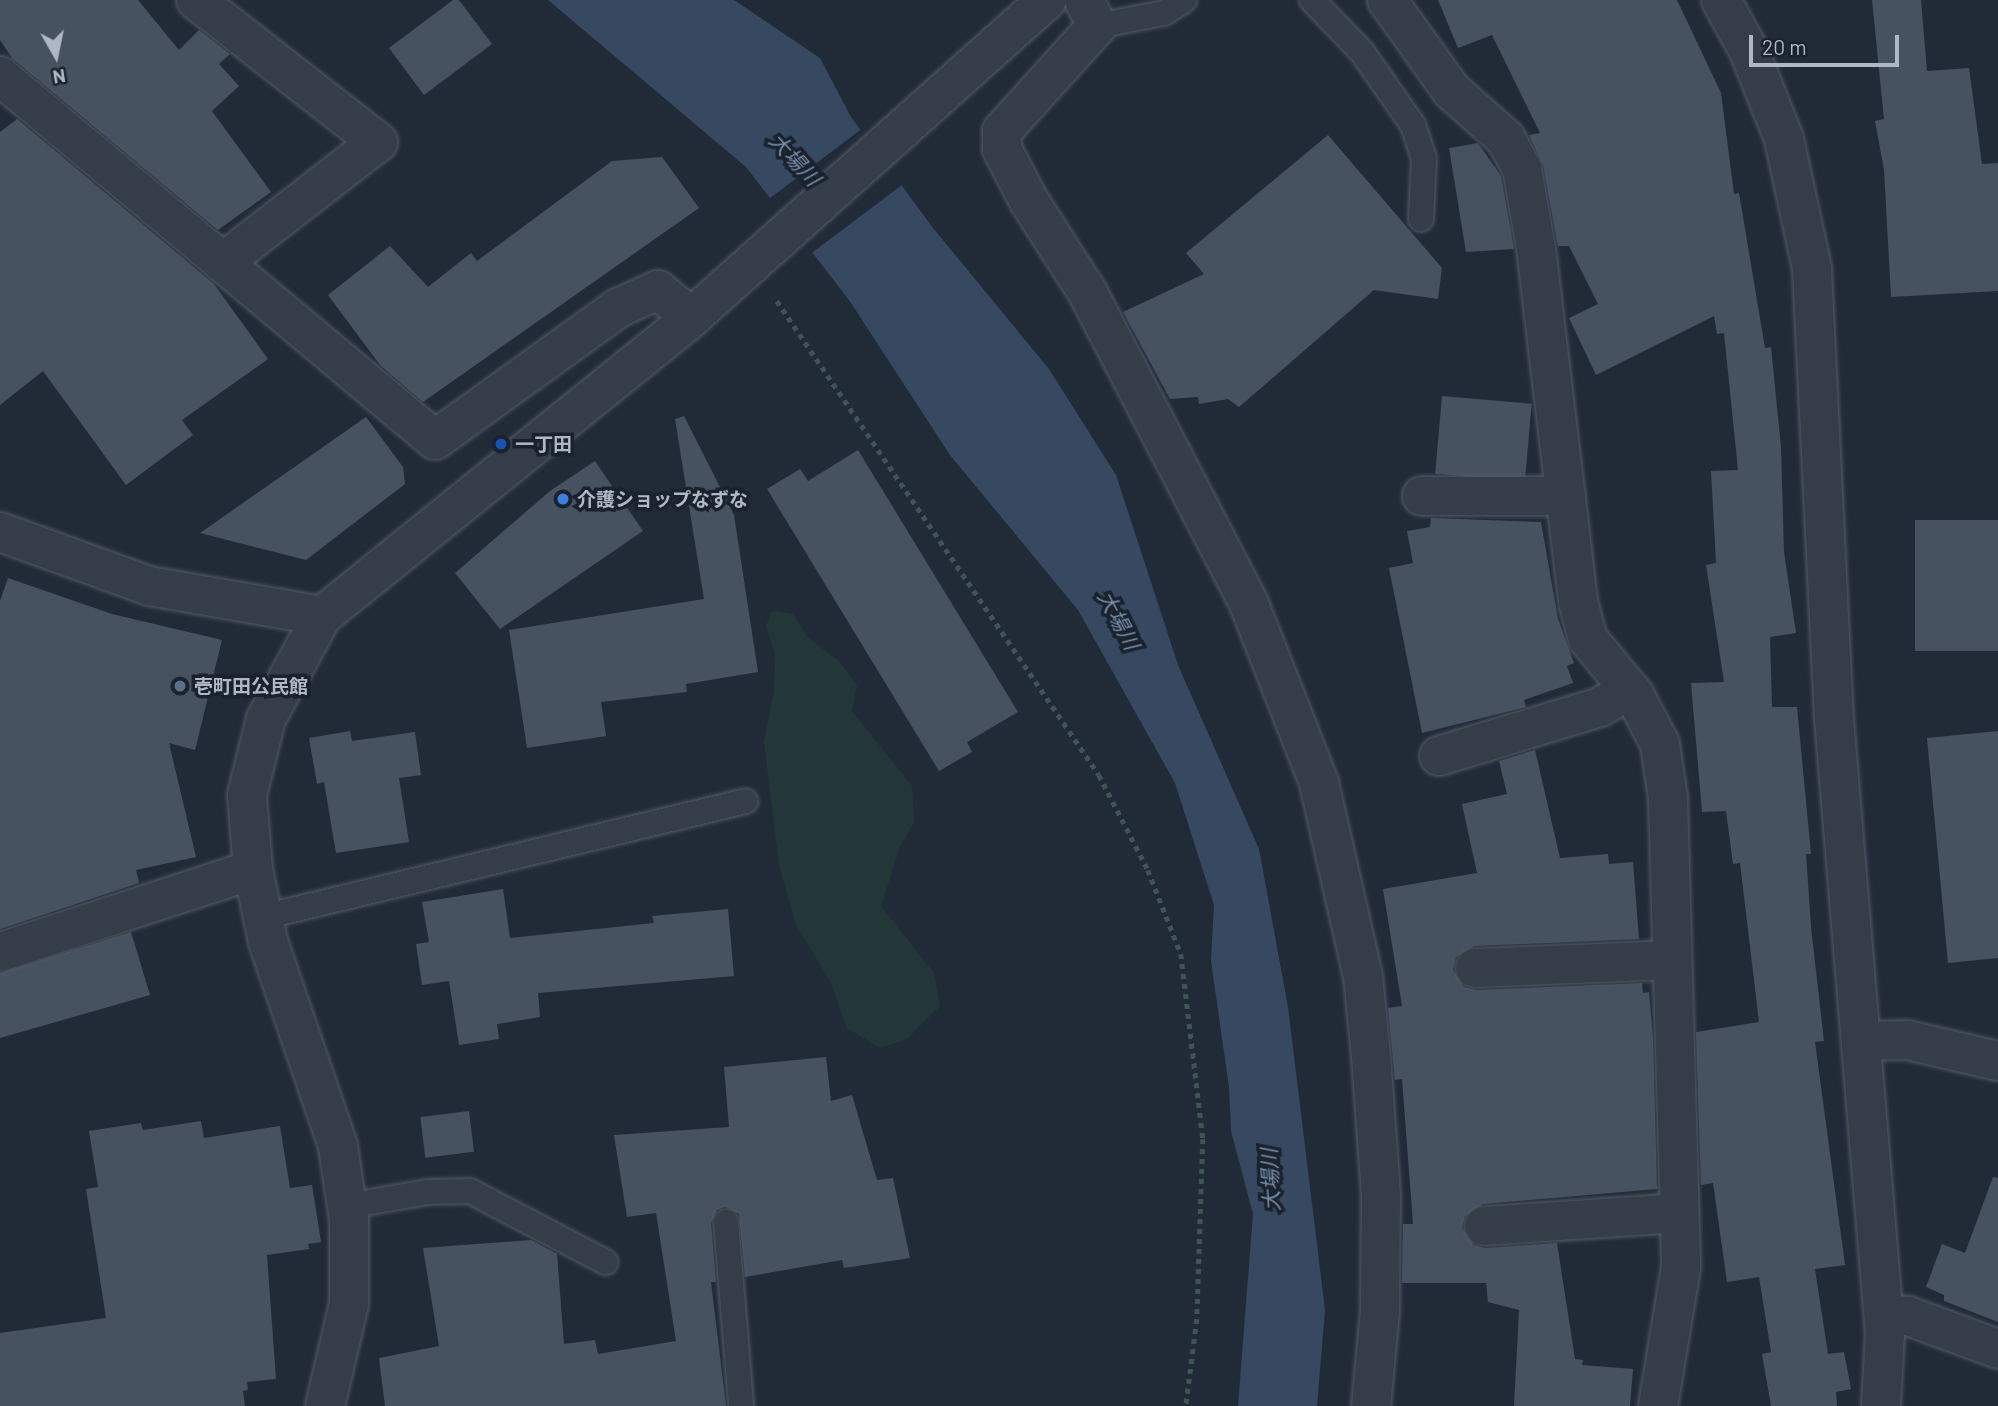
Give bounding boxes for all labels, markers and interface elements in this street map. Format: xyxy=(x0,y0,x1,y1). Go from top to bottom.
north arrow xyxy=(21,21,91,91)
scale bar xyxy=(1753,21,1904,65)
text: 20 m xyxy=(1762,34,1807,59)
text: N xyxy=(51,65,67,90)
water label: 大場川 xyxy=(764,127,826,191)
place label: 一丁田 xyxy=(515,433,572,455)
marker: 一丁田 xyxy=(493,436,509,452)
place label: 介護ショップなずな xyxy=(577,488,748,510)
marker: 介護ショップなずな xyxy=(555,491,571,507)
water label: 大場川 xyxy=(1093,586,1145,654)
place label: 壱町田公民館 xyxy=(194,675,308,697)
marker: 壱町田公民館 xyxy=(172,678,188,694)
water label: 大場川 xyxy=(1256,1148,1284,1212)

